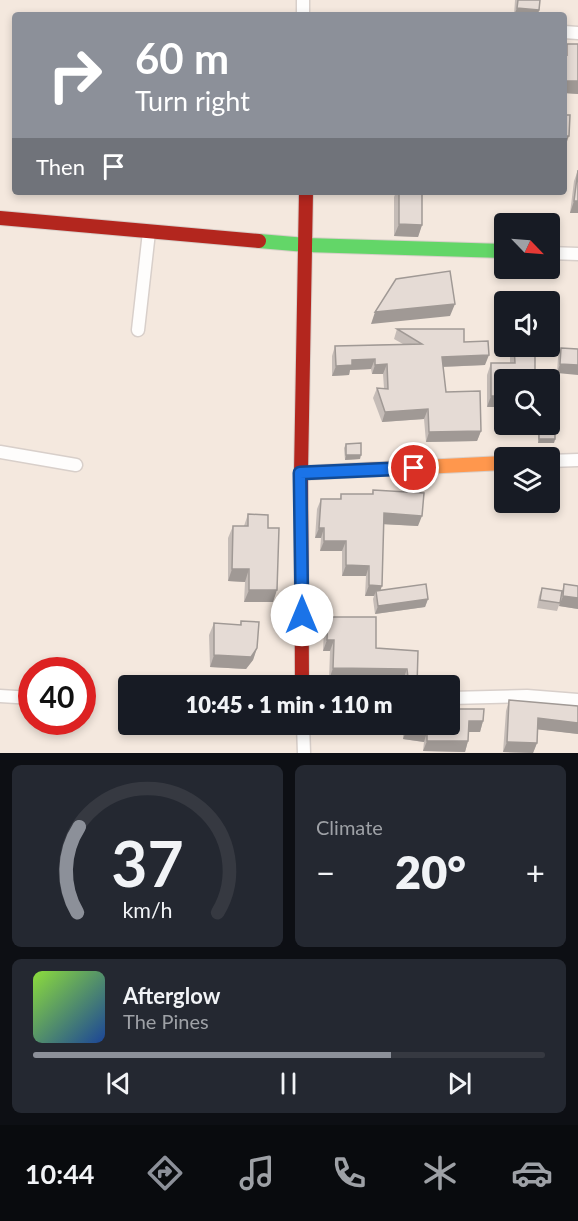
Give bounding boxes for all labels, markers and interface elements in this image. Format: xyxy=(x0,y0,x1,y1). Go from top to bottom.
text: 60 m xyxy=(135,33,229,83)
icon: right xyxy=(36,36,114,114)
text: Turn right xyxy=(135,84,250,117)
icon: arrive xyxy=(97,150,130,183)
text: Then xyxy=(36,153,85,180)
north arrow xyxy=(494,213,560,279)
map controls xyxy=(494,213,560,513)
button: sound xyxy=(494,291,560,357)
button: search xyxy=(494,369,560,435)
pin xyxy=(388,442,439,493)
button: layers xyxy=(494,447,560,513)
icon: arrive xyxy=(397,451,430,484)
position arrow xyxy=(270,583,334,647)
speed limit sign: 40 xyxy=(18,657,96,735)
text: 10:45 · 1 min · 110 m xyxy=(186,691,392,718)
text: Climate xyxy=(316,815,383,839)
text: 37 xyxy=(111,825,184,900)
text: 20° xyxy=(395,845,466,899)
text: − xyxy=(316,852,335,892)
text: + xyxy=(526,852,545,892)
text: km/h xyxy=(122,897,173,923)
text: Afterglow xyxy=(123,982,220,1009)
text: The Pines xyxy=(123,1009,209,1033)
icon: previous xyxy=(102,1067,135,1100)
icon: pause xyxy=(272,1067,305,1100)
icon: next xyxy=(443,1067,476,1100)
icon: directions xyxy=(144,1152,186,1194)
icon: music xyxy=(236,1152,278,1194)
icon: phone xyxy=(328,1152,370,1194)
icon: climate xyxy=(419,1152,461,1194)
icon: car xyxy=(511,1152,553,1194)
text: 10:44 xyxy=(25,1157,94,1190)

